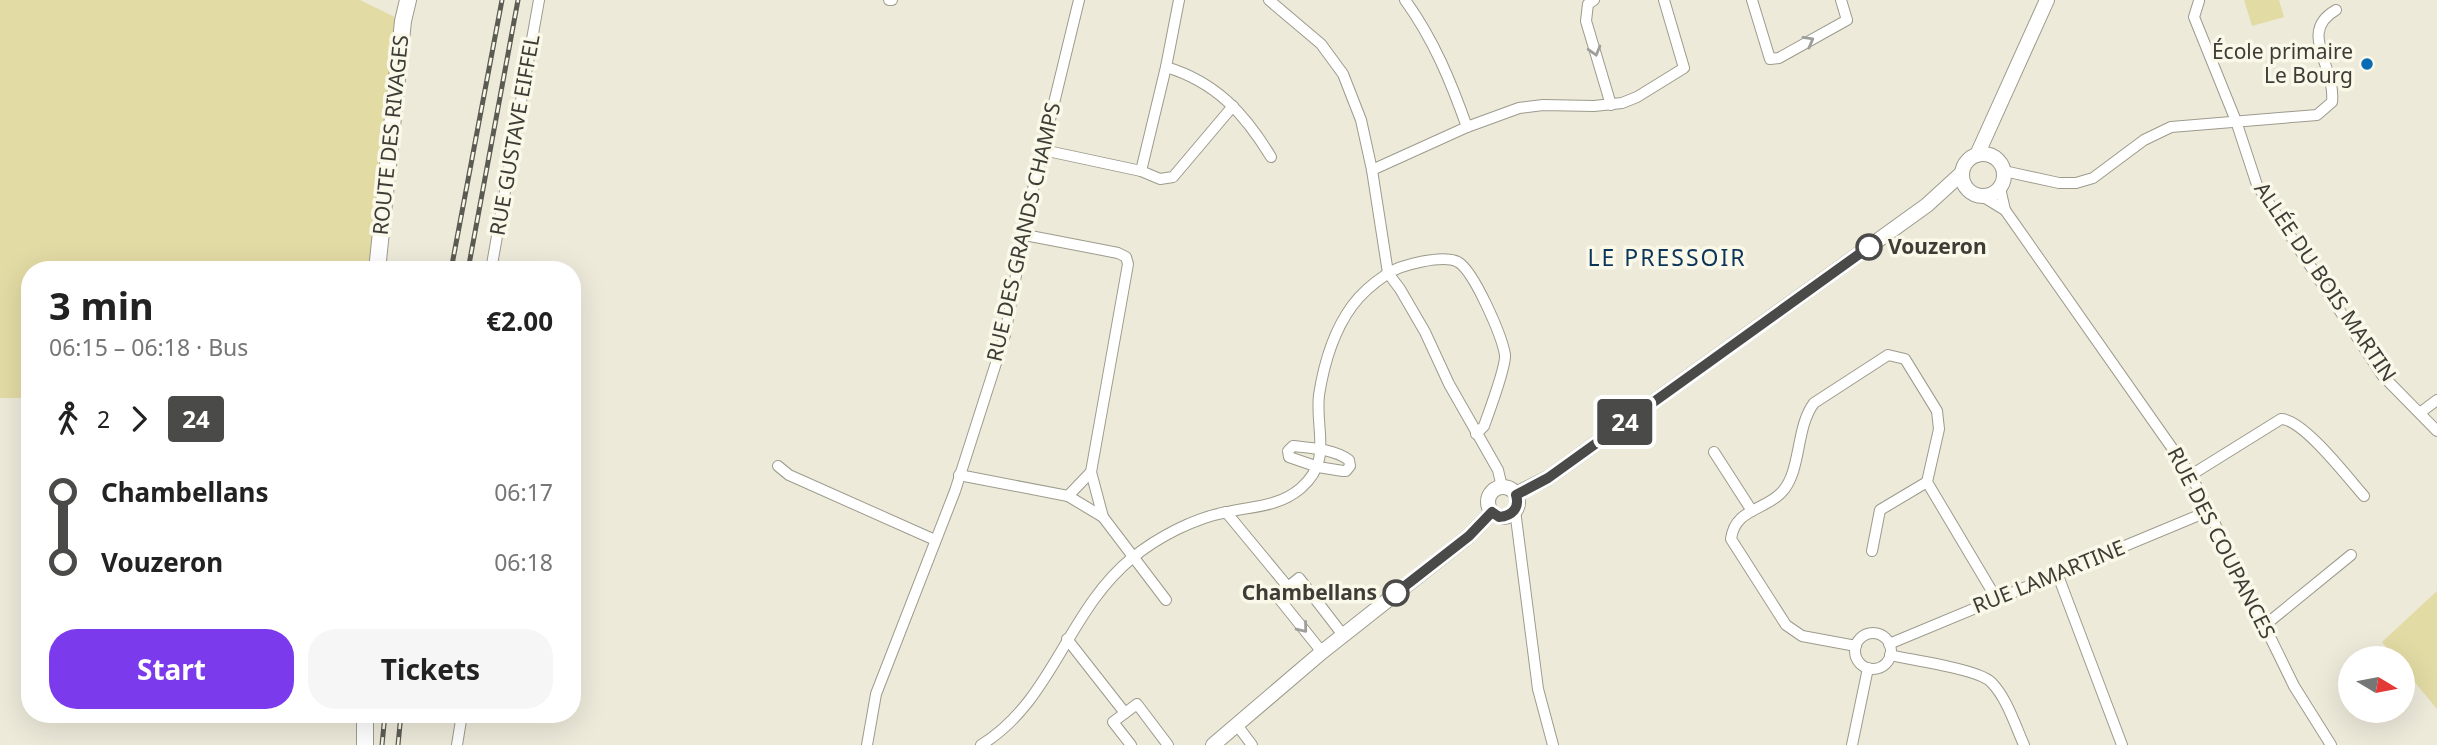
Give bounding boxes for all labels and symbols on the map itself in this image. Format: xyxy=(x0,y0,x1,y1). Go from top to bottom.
street label: RUE GUSTAVE EIFFEL xyxy=(483,32,545,237)
street label: ROUTE DES RIVAGES xyxy=(366,33,414,236)
one-way arrow xyxy=(1802,36,1814,49)
place label: École primaire Le Bourg xyxy=(2212,37,2353,89)
one-way arrow xyxy=(1587,45,1602,57)
marker: École primaire Le Bourg xyxy=(2359,56,2375,72)
street label: RUE DES GRANDS CHAMPS xyxy=(980,99,1066,364)
street label: ALLÉE DU BOIS MARTIN xyxy=(2249,176,2403,387)
place label: Vouzeron xyxy=(1888,232,1987,260)
marker: Vouzeron xyxy=(1856,234,1882,260)
district label: LE PRESSOIR xyxy=(1587,241,1747,273)
line badge: 24 xyxy=(1594,399,1656,445)
street label: RUE DES COUPANCES xyxy=(2161,442,2282,643)
street label: RUE LAMARTINE xyxy=(1968,533,2129,619)
place label: Chambellans xyxy=(1242,578,1377,606)
marker: Chambellans xyxy=(1383,580,1409,606)
one-way arrow xyxy=(1294,621,1307,633)
north arrow xyxy=(2338,646,2415,723)

